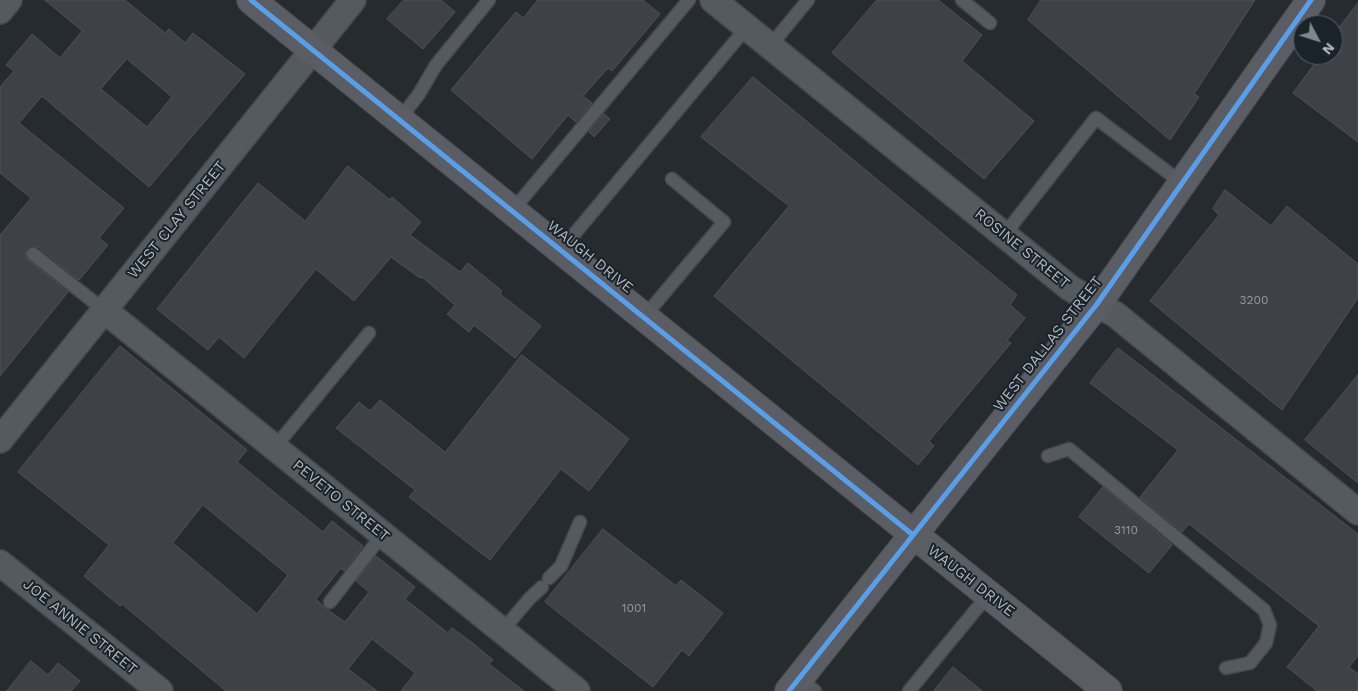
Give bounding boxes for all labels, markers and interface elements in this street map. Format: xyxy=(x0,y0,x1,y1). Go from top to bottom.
north arrow xyxy=(1293,15,1343,65)
text: N xyxy=(1319,40,1338,58)
street label: WEST CLAY STREET xyxy=(124,158,230,282)
street label: ROSINE STREET xyxy=(971,205,1073,293)
street label: WAUGH DRIVE xyxy=(543,217,637,297)
street label: WEST DALLAS STREET xyxy=(990,273,1106,415)
house number: 3200 xyxy=(1240,293,1268,307)
street label: PEVETO STREET xyxy=(289,456,393,546)
house number: 3110 xyxy=(1114,523,1138,537)
street label: WAUGH DRIVE xyxy=(924,541,1018,621)
street label: JOE ANNIE STREET xyxy=(19,575,141,679)
house number: 1001 xyxy=(622,601,646,615)

